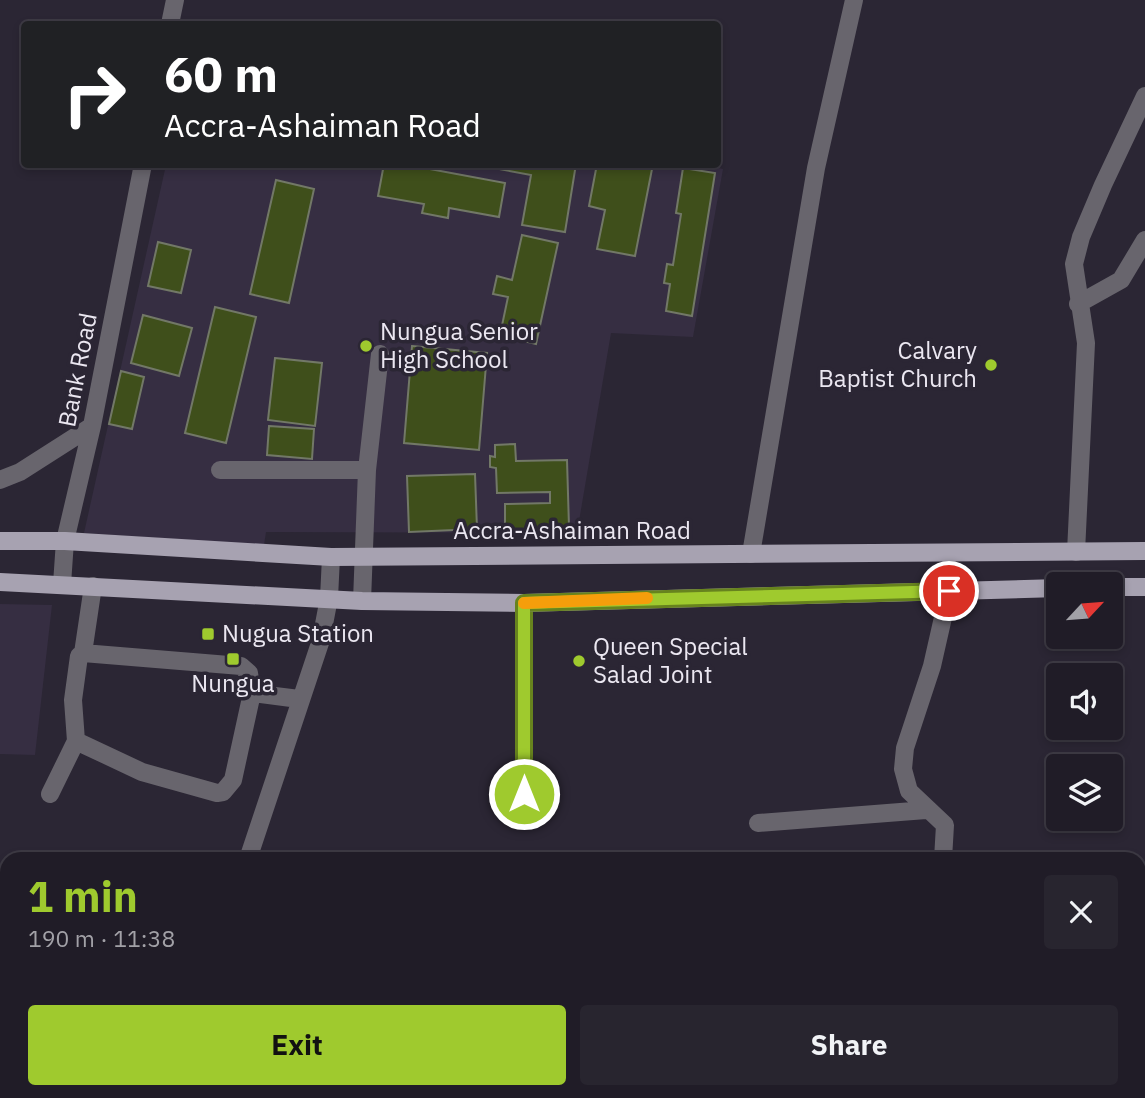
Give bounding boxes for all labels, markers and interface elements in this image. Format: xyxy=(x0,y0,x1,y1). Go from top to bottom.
text: 60 m xyxy=(164,42,278,105)
icon: right xyxy=(49,49,140,140)
text: Accra-Ashaiman Road xyxy=(164,104,481,146)
street label: Bank Road xyxy=(50,310,104,430)
place label: Nungua Senior High School xyxy=(380,315,538,375)
place label: Calvary Baptist Church xyxy=(818,334,977,394)
marker: Nungua Senior High School xyxy=(358,338,374,354)
marker: Calvary Baptist Church xyxy=(983,357,999,373)
street label: Accra-Ashaiman Road xyxy=(453,514,691,546)
pin xyxy=(919,561,979,621)
icon: arrive xyxy=(930,572,968,610)
north arrow xyxy=(1046,572,1124,649)
map controls xyxy=(1046,572,1123,831)
place label: Nugua Station xyxy=(222,617,374,649)
marker: Nugua Station xyxy=(200,626,216,642)
place label: Queen Special Salad Joint xyxy=(593,630,748,690)
marker: Nungua xyxy=(225,651,241,667)
marker: Queen Special Salad Joint xyxy=(571,653,587,669)
button: sound xyxy=(1046,663,1123,740)
place label: Nungua xyxy=(191,667,275,699)
button: layers xyxy=(1046,754,1123,831)
position arrow xyxy=(487,757,561,831)
text: 1 min xyxy=(28,869,138,924)
button: close xyxy=(1044,875,1118,949)
text: 190 m · 11:38 xyxy=(28,923,175,953)
button: Exit xyxy=(28,1005,566,1085)
button: Share xyxy=(580,1005,1118,1085)

